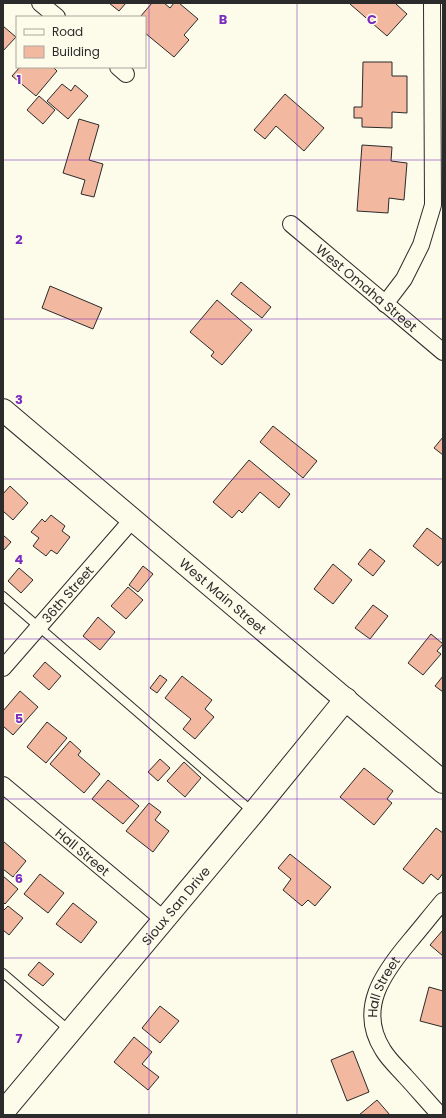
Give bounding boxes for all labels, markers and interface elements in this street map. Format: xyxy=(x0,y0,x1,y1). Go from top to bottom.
text: B xyxy=(219,10,228,29)
text: C xyxy=(367,10,377,29)
legend xyxy=(16,16,146,68)
text: Road xyxy=(52,23,83,40)
text: Building xyxy=(52,43,100,60)
text: 1 xyxy=(17,70,21,89)
text: 2 xyxy=(15,230,23,249)
street label: West Omaha Street xyxy=(312,240,422,336)
text: 3 xyxy=(15,390,23,409)
text: 4 xyxy=(15,550,24,569)
street label: West Main Street xyxy=(175,554,271,639)
street label: 36th Street xyxy=(37,561,98,627)
text: 5 xyxy=(15,709,23,728)
street label: Hall Street xyxy=(51,823,114,880)
street label: Sioux San Drive xyxy=(137,862,214,949)
text: 6 xyxy=(15,869,23,888)
street label: Hall Street xyxy=(363,952,404,1018)
text: 7 xyxy=(16,1029,23,1048)

